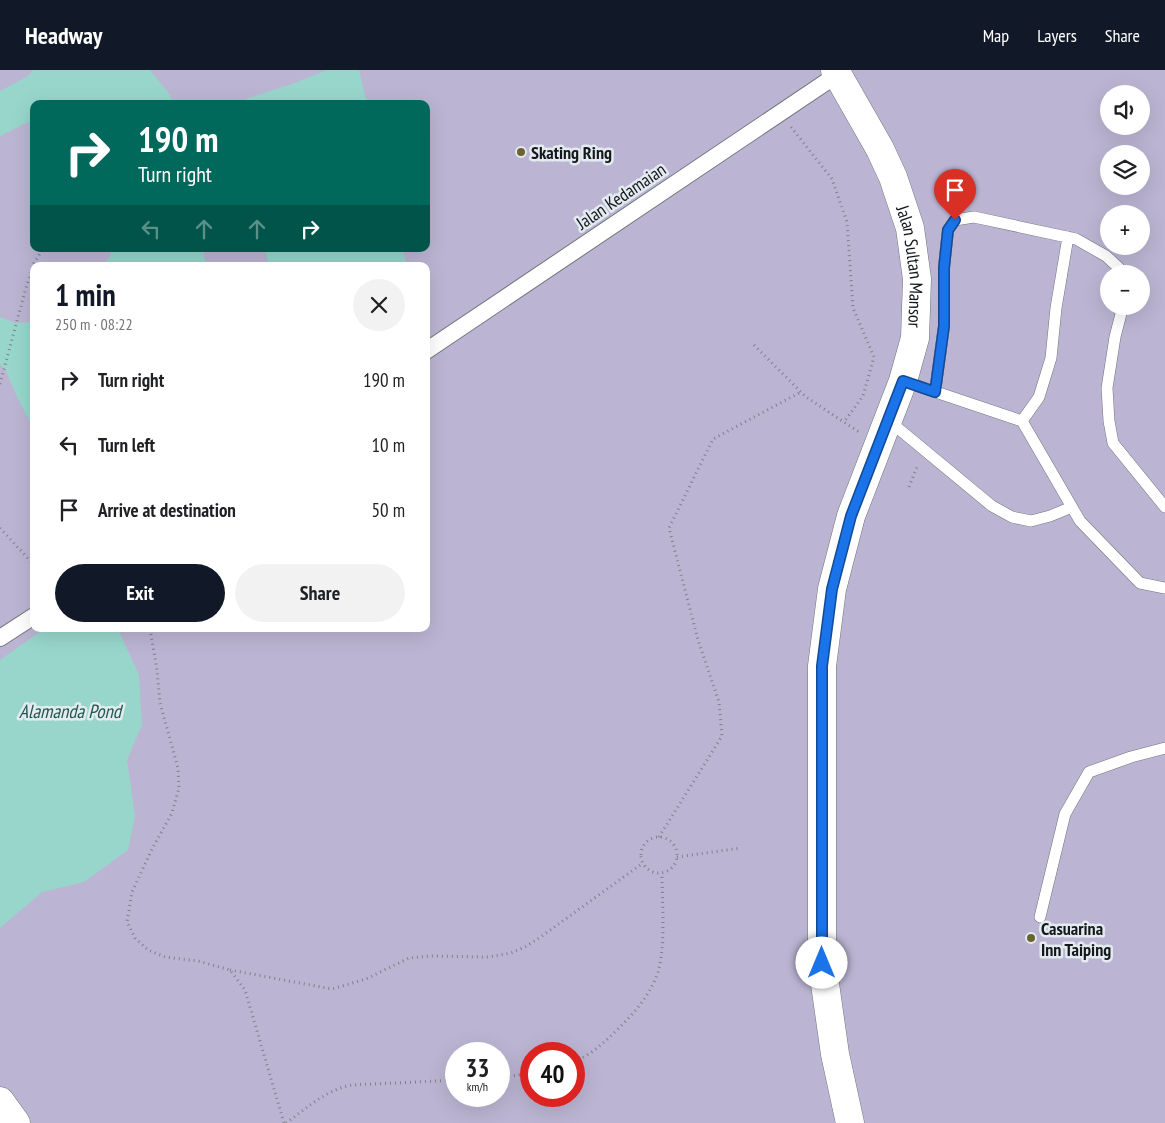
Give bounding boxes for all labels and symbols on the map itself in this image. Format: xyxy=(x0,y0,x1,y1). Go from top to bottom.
place label: Skating Ring xyxy=(531,141,612,164)
marker: Skating Ring xyxy=(515,146,527,158)
street label: Jalan Kedamaian xyxy=(571,158,670,235)
pin xyxy=(934,169,976,220)
street label: Jalan Sultan Mansor xyxy=(891,201,929,328)
water label: Alamanda Pond xyxy=(19,699,124,723)
place label: Casuarina Inn Taiping xyxy=(1041,917,1111,961)
marker: Casuarina Inn Taiping xyxy=(1025,932,1037,944)
position arrow xyxy=(795,936,847,988)
speed limit sign: 40 xyxy=(520,1042,585,1107)

